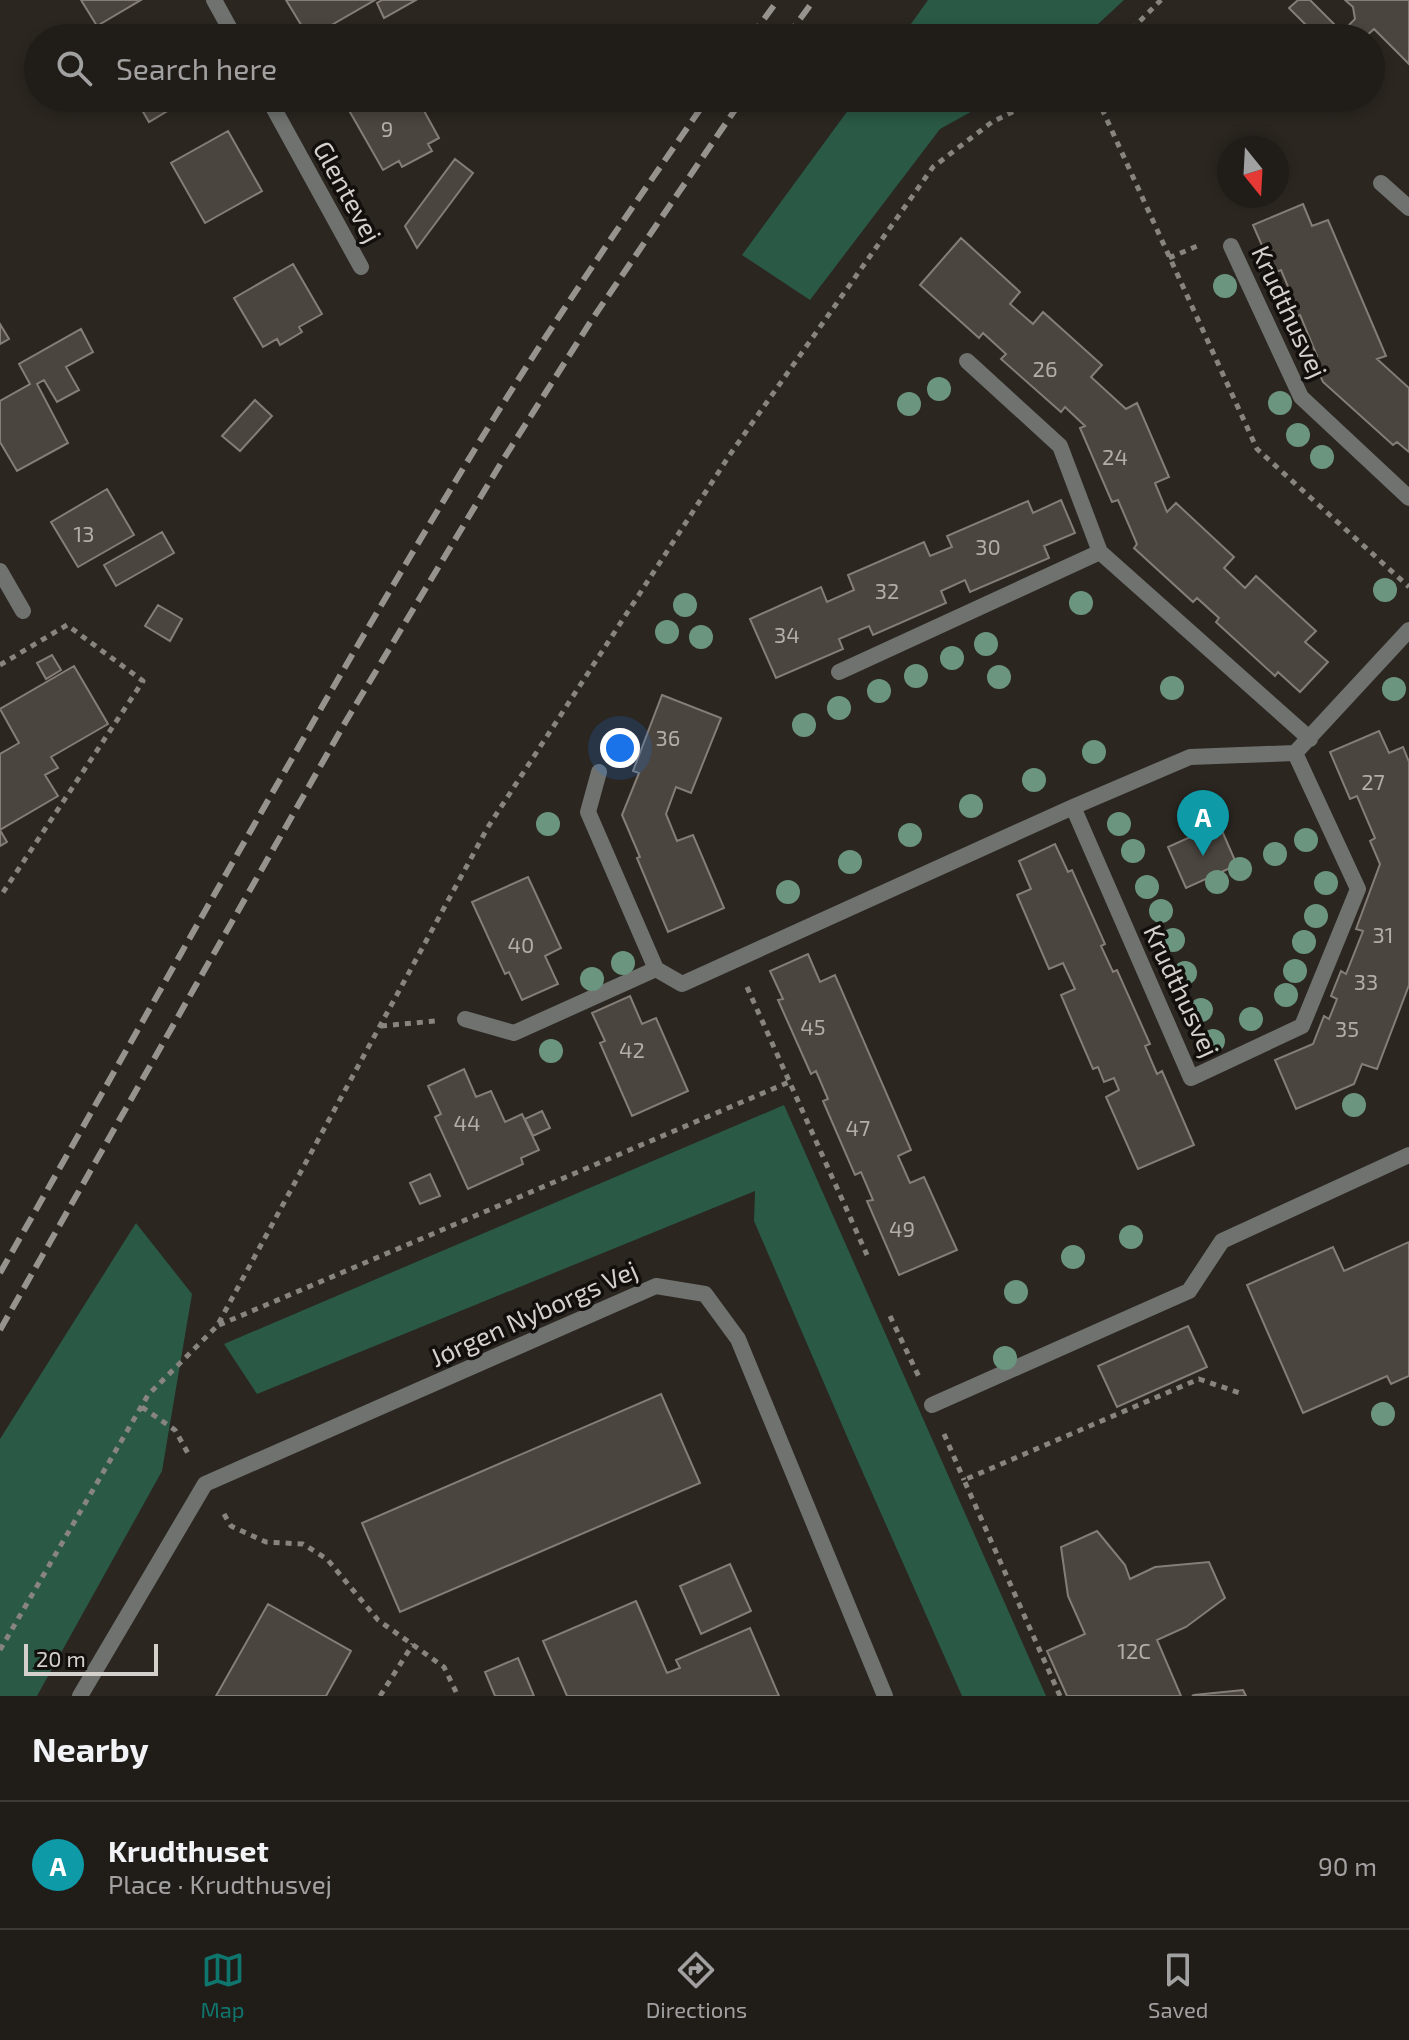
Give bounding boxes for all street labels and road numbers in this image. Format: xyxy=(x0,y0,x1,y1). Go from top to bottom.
street label: Glentevej xyxy=(308,135,389,247)
street label: Krudthusvej xyxy=(1246,240,1335,383)
street label: Krudthusvej xyxy=(1138,919,1227,1062)
street label: Jørgen Nyborgs Vej xyxy=(425,1253,642,1372)

